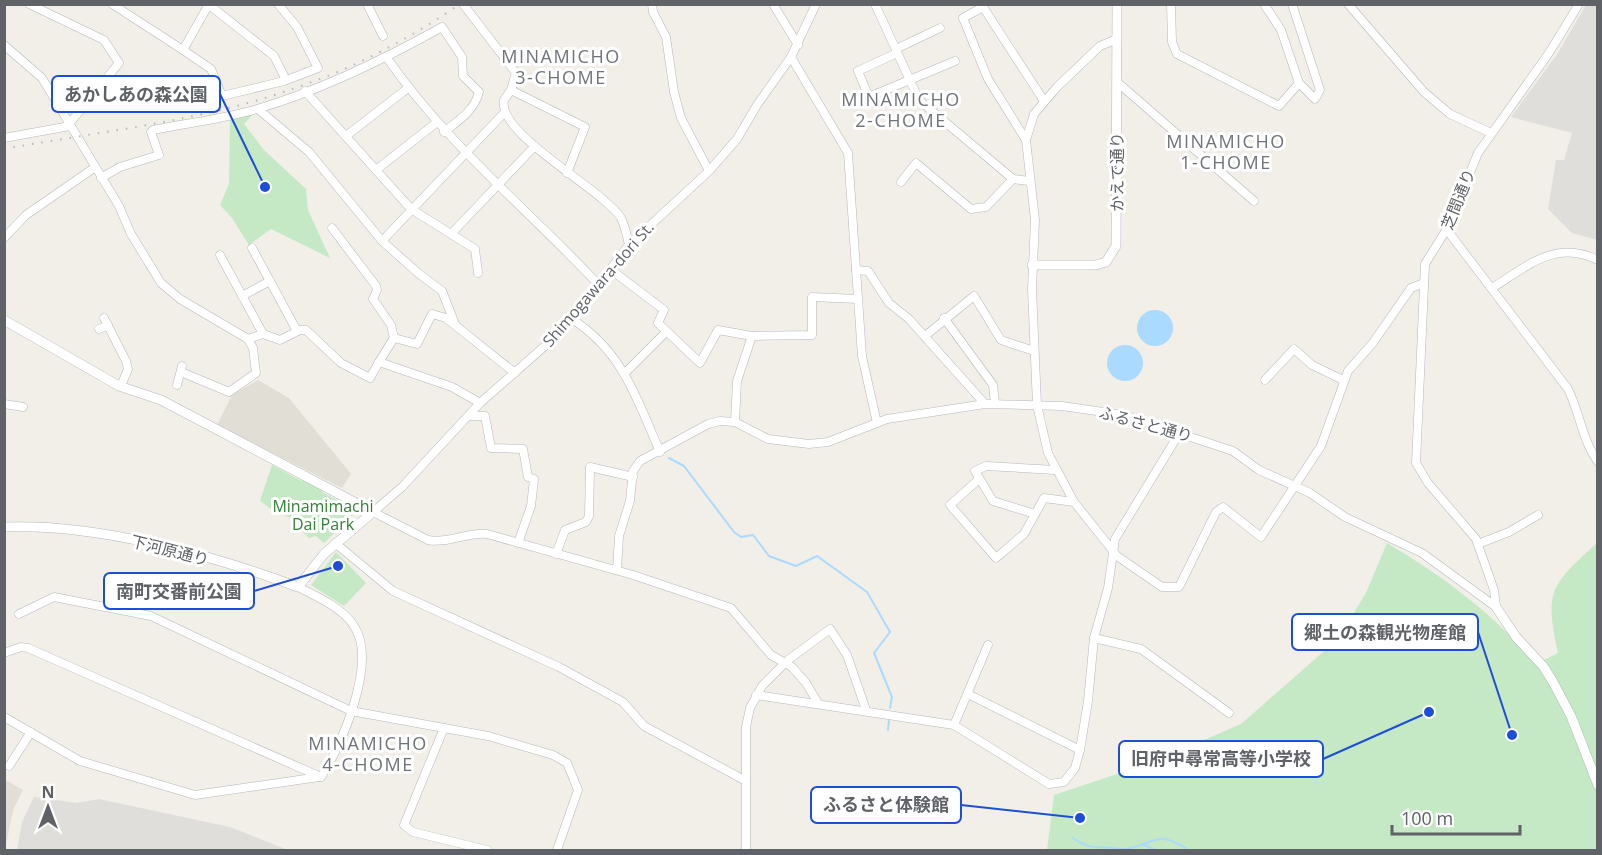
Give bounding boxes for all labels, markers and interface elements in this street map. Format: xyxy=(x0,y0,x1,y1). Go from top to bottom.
district label: MINAMICHO 3-CHOME xyxy=(501,44,621,89)
callout: あかしあの森公園 xyxy=(52,76,220,112)
text: あかしあの森公園 xyxy=(64,82,208,106)
district label: MINAMICHO 2-CHOME xyxy=(841,87,961,132)
district label: MINAMICHO 1-CHOME xyxy=(1166,129,1286,174)
street label: かえで通り xyxy=(1106,132,1128,212)
street label: 芝間通り xyxy=(1436,165,1480,233)
street label: Shimogawara-dori St. xyxy=(537,217,659,351)
street label: ふるさと通り xyxy=(1097,401,1195,447)
park label: Minamimachi Dai Park xyxy=(272,495,374,535)
street label: 下河原通り xyxy=(129,530,211,570)
callout: 南町交番前公園 xyxy=(104,573,254,609)
text: 南町交番前公園 xyxy=(116,579,242,603)
callout: 郷土の森観光物産館 xyxy=(1292,614,1478,650)
text: 郷土の森観光物産館 xyxy=(1304,620,1466,644)
district label: MINAMICHO 4-CHOME xyxy=(308,731,428,776)
callout: 旧府中尋常高等小学校 xyxy=(1119,741,1323,777)
text: 旧府中尋常高等小学校 xyxy=(1131,746,1311,770)
north arrow xyxy=(18,777,78,837)
text: N xyxy=(41,781,55,803)
callout: ふるさと体験館 xyxy=(811,787,961,823)
text: ふるさと体験館 xyxy=(823,792,949,816)
scale bar xyxy=(1392,798,1520,836)
text: 100 m xyxy=(1401,806,1453,830)

